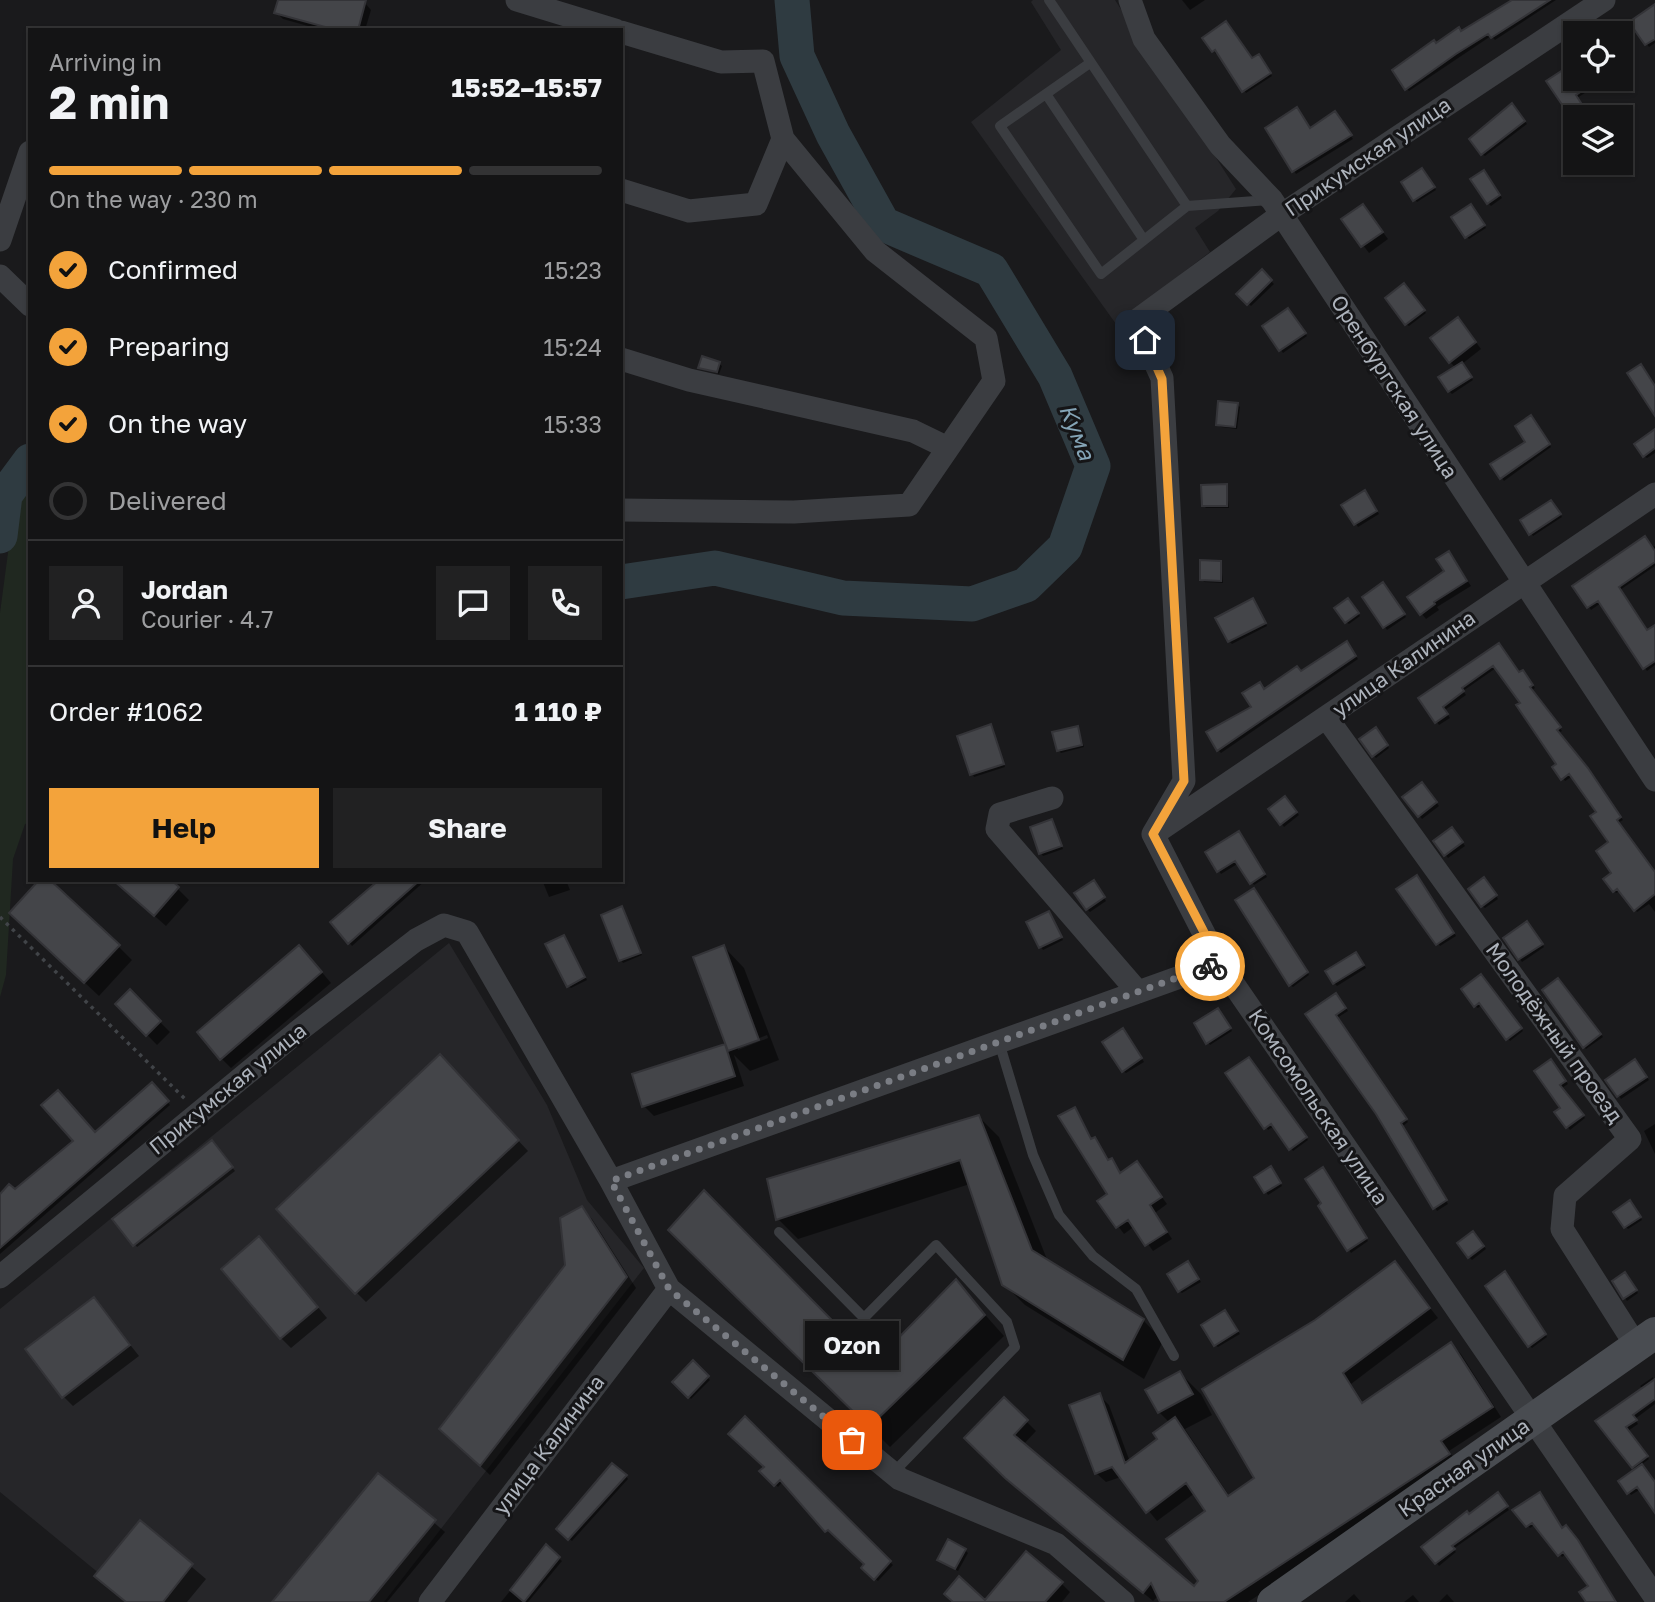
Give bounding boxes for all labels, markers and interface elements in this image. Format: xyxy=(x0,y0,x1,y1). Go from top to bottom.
map controls xyxy=(1563,21,1633,175)
button: locate xyxy=(1563,21,1633,91)
text: Arriving in xyxy=(49,48,162,76)
text: 15:52–15:57 xyxy=(451,72,602,103)
text: 2 min xyxy=(49,74,169,129)
street label: Прикумская улица xyxy=(1280,91,1455,221)
button: layers xyxy=(1563,105,1633,175)
text: On the way · 230 m xyxy=(49,185,258,213)
icon: check xyxy=(49,251,87,289)
text: Confirmed xyxy=(108,254,238,285)
text: 15:23 xyxy=(544,256,602,284)
street label: Оренбургская улица xyxy=(1326,290,1464,483)
pin xyxy=(1115,310,1175,370)
icon: home xyxy=(1126,321,1164,359)
icon: check xyxy=(49,328,87,366)
text: Preparing xyxy=(108,331,230,362)
text: 15:24 xyxy=(543,333,602,361)
water label: Кума xyxy=(1054,400,1102,465)
icon: check xyxy=(49,405,87,443)
text: On the way xyxy=(108,408,247,439)
text: 15:33 xyxy=(544,410,602,438)
text: Delivered xyxy=(108,485,227,516)
button: person xyxy=(49,566,123,640)
button: chat xyxy=(436,566,510,640)
button: phone xyxy=(528,566,602,640)
text: Jordan xyxy=(141,574,228,605)
street label: улица Калинина xyxy=(1327,604,1480,722)
text: Courier · 4.7 xyxy=(141,605,273,633)
text: Order #1062 xyxy=(49,696,203,727)
text: 1 110 ₽ xyxy=(514,696,602,727)
button: Help xyxy=(49,788,319,868)
button: Share xyxy=(333,788,602,868)
courier xyxy=(1175,931,1245,1001)
street label: Молодёжный проезд xyxy=(1481,937,1629,1128)
icon: bike xyxy=(1191,947,1229,985)
street label: Комсомольская улица xyxy=(1243,1003,1394,1209)
street label: Прикумская улица xyxy=(144,1017,311,1160)
callout: Ozon xyxy=(805,1321,899,1370)
text: Ozon xyxy=(824,1331,880,1359)
street label: улица Калинина xyxy=(487,1369,609,1520)
pin xyxy=(822,1410,882,1470)
street label: Красная улица xyxy=(1393,1412,1534,1522)
icon: bag xyxy=(833,1421,871,1459)

